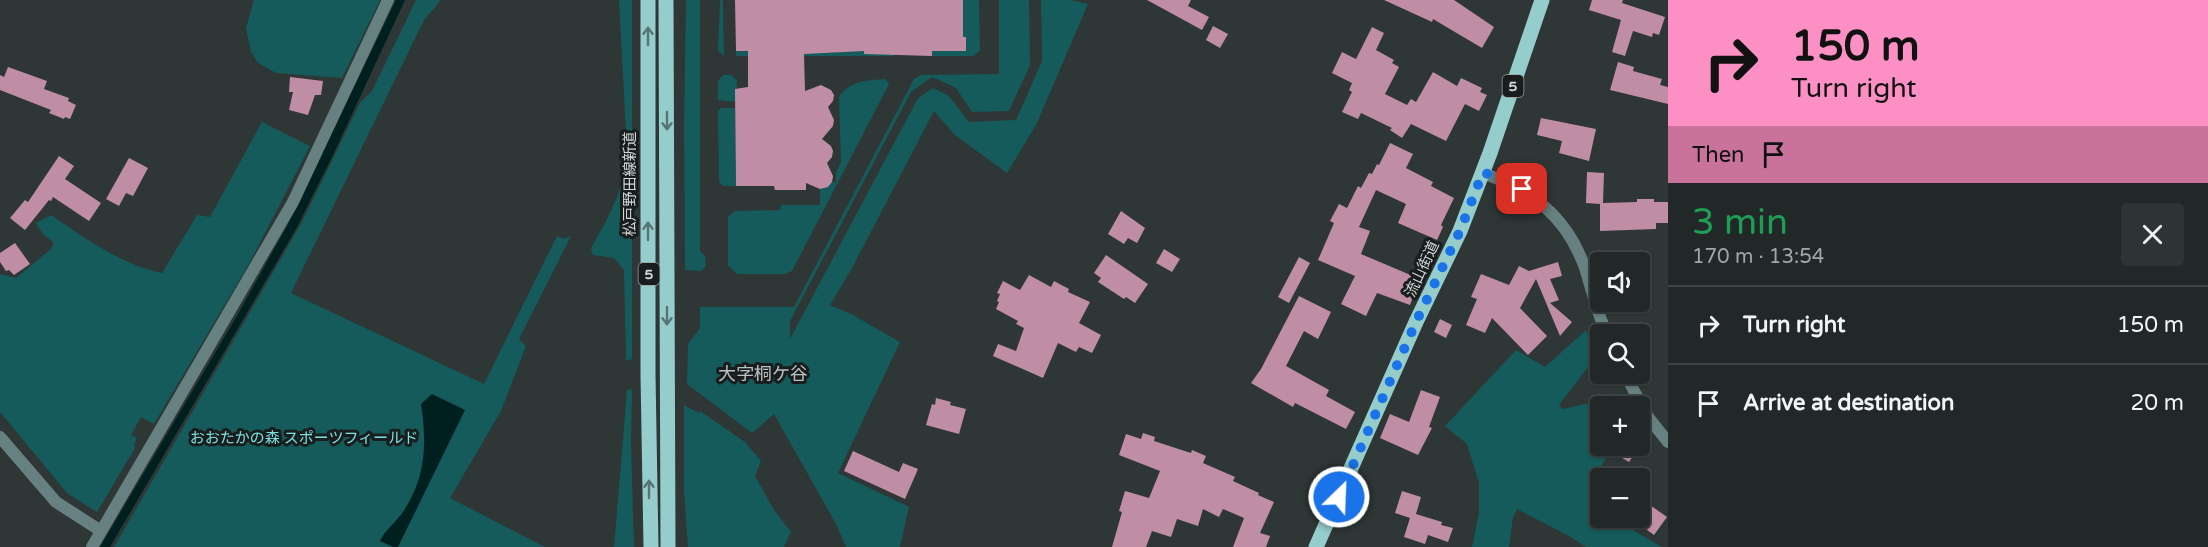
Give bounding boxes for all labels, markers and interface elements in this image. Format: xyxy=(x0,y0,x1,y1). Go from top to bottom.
text: 150 m xyxy=(1791,21,1920,72)
icon: right xyxy=(1692,24,1770,102)
one-way arrow xyxy=(642,26,654,46)
text: Turn right xyxy=(1791,72,1917,105)
road number: 5 xyxy=(1502,75,1524,97)
one-way arrow xyxy=(661,111,673,131)
street label: 松戸野田線新道 xyxy=(621,131,639,237)
icon: arrive xyxy=(1757,138,1790,171)
text: Then xyxy=(1692,142,1745,168)
pin xyxy=(1496,163,1547,214)
icon: arrive xyxy=(1505,172,1538,205)
text: 3 min xyxy=(1692,201,1788,244)
button: close xyxy=(2121,203,2184,266)
one-way arrow xyxy=(642,221,654,241)
street label: 流山街道 xyxy=(1401,238,1443,300)
text: 170 m · 13:54 xyxy=(1692,245,1824,269)
map controls xyxy=(1590,252,1650,528)
button: sound xyxy=(1590,252,1650,312)
road number: 5 xyxy=(638,263,660,285)
one-way arrow xyxy=(661,306,673,326)
icon: right xyxy=(1692,309,1725,342)
text: Turn right xyxy=(1743,312,1845,338)
text: 150 m xyxy=(2117,312,2184,338)
button: search xyxy=(1590,324,1650,384)
district label: 大字桐ケ谷 xyxy=(718,363,808,385)
icon: arrive xyxy=(1692,387,1725,420)
text: Arrive at destination xyxy=(1743,390,1954,416)
text: 20 m xyxy=(2130,390,2184,416)
button: + xyxy=(1590,396,1650,456)
park label: おおたかの森 スポーツフィールド xyxy=(190,429,418,447)
position arrow xyxy=(1307,465,1371,529)
button: − xyxy=(1590,468,1650,528)
one-way arrow xyxy=(643,479,655,499)

